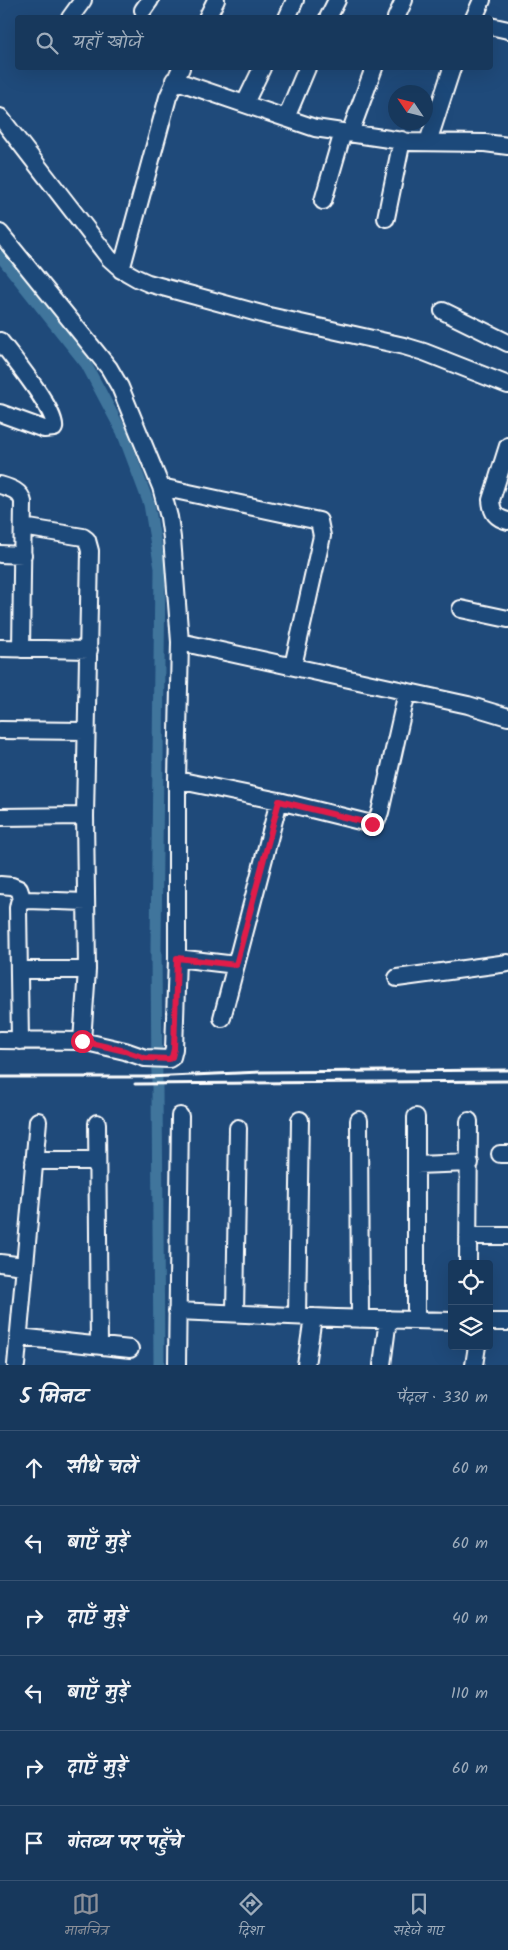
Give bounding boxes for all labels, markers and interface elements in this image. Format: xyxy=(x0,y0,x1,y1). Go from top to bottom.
search box xyxy=(15,15,493,70)
text: यहाँ खोजें xyxy=(73,28,142,58)
icon: search xyxy=(33,29,61,57)
north arrow xyxy=(388,85,433,130)
route end xyxy=(361,813,384,836)
route start xyxy=(71,1030,94,1053)
map controls xyxy=(448,1260,493,1350)
button: locate xyxy=(448,1260,493,1305)
button: layers xyxy=(448,1305,493,1350)
text: 5 मिनट xyxy=(20,1381,86,1414)
text: पैदल · 330 m xyxy=(398,1385,488,1410)
text: सीधे चलें xyxy=(67,1453,137,1483)
icon: ahead xyxy=(20,1454,48,1482)
text: 60 m xyxy=(452,1456,488,1481)
text: बाएँ मुड़ें xyxy=(67,1528,128,1558)
icon: left xyxy=(20,1529,48,1557)
text: 60 m xyxy=(452,1531,488,1556)
text: दाएँ मुड़ें xyxy=(67,1603,126,1633)
icon: right xyxy=(20,1604,48,1632)
text: 40 m xyxy=(452,1606,488,1631)
text: बाएँ मुड़ें xyxy=(67,1678,128,1708)
icon: left xyxy=(20,1679,48,1707)
text: 110 m xyxy=(451,1681,488,1706)
text: दाएँ मुड़ें xyxy=(67,1753,126,1783)
icon: right xyxy=(20,1754,48,1782)
text: 60 m xyxy=(452,1756,488,1781)
text: गंतव्य पर पहुँचे xyxy=(67,1828,182,1858)
icon: arrive xyxy=(20,1829,48,1857)
tab: मानचित्र xyxy=(64,1890,108,1942)
tab: दिशा xyxy=(237,1890,265,1942)
tab: सहेजे गए xyxy=(394,1890,444,1942)

